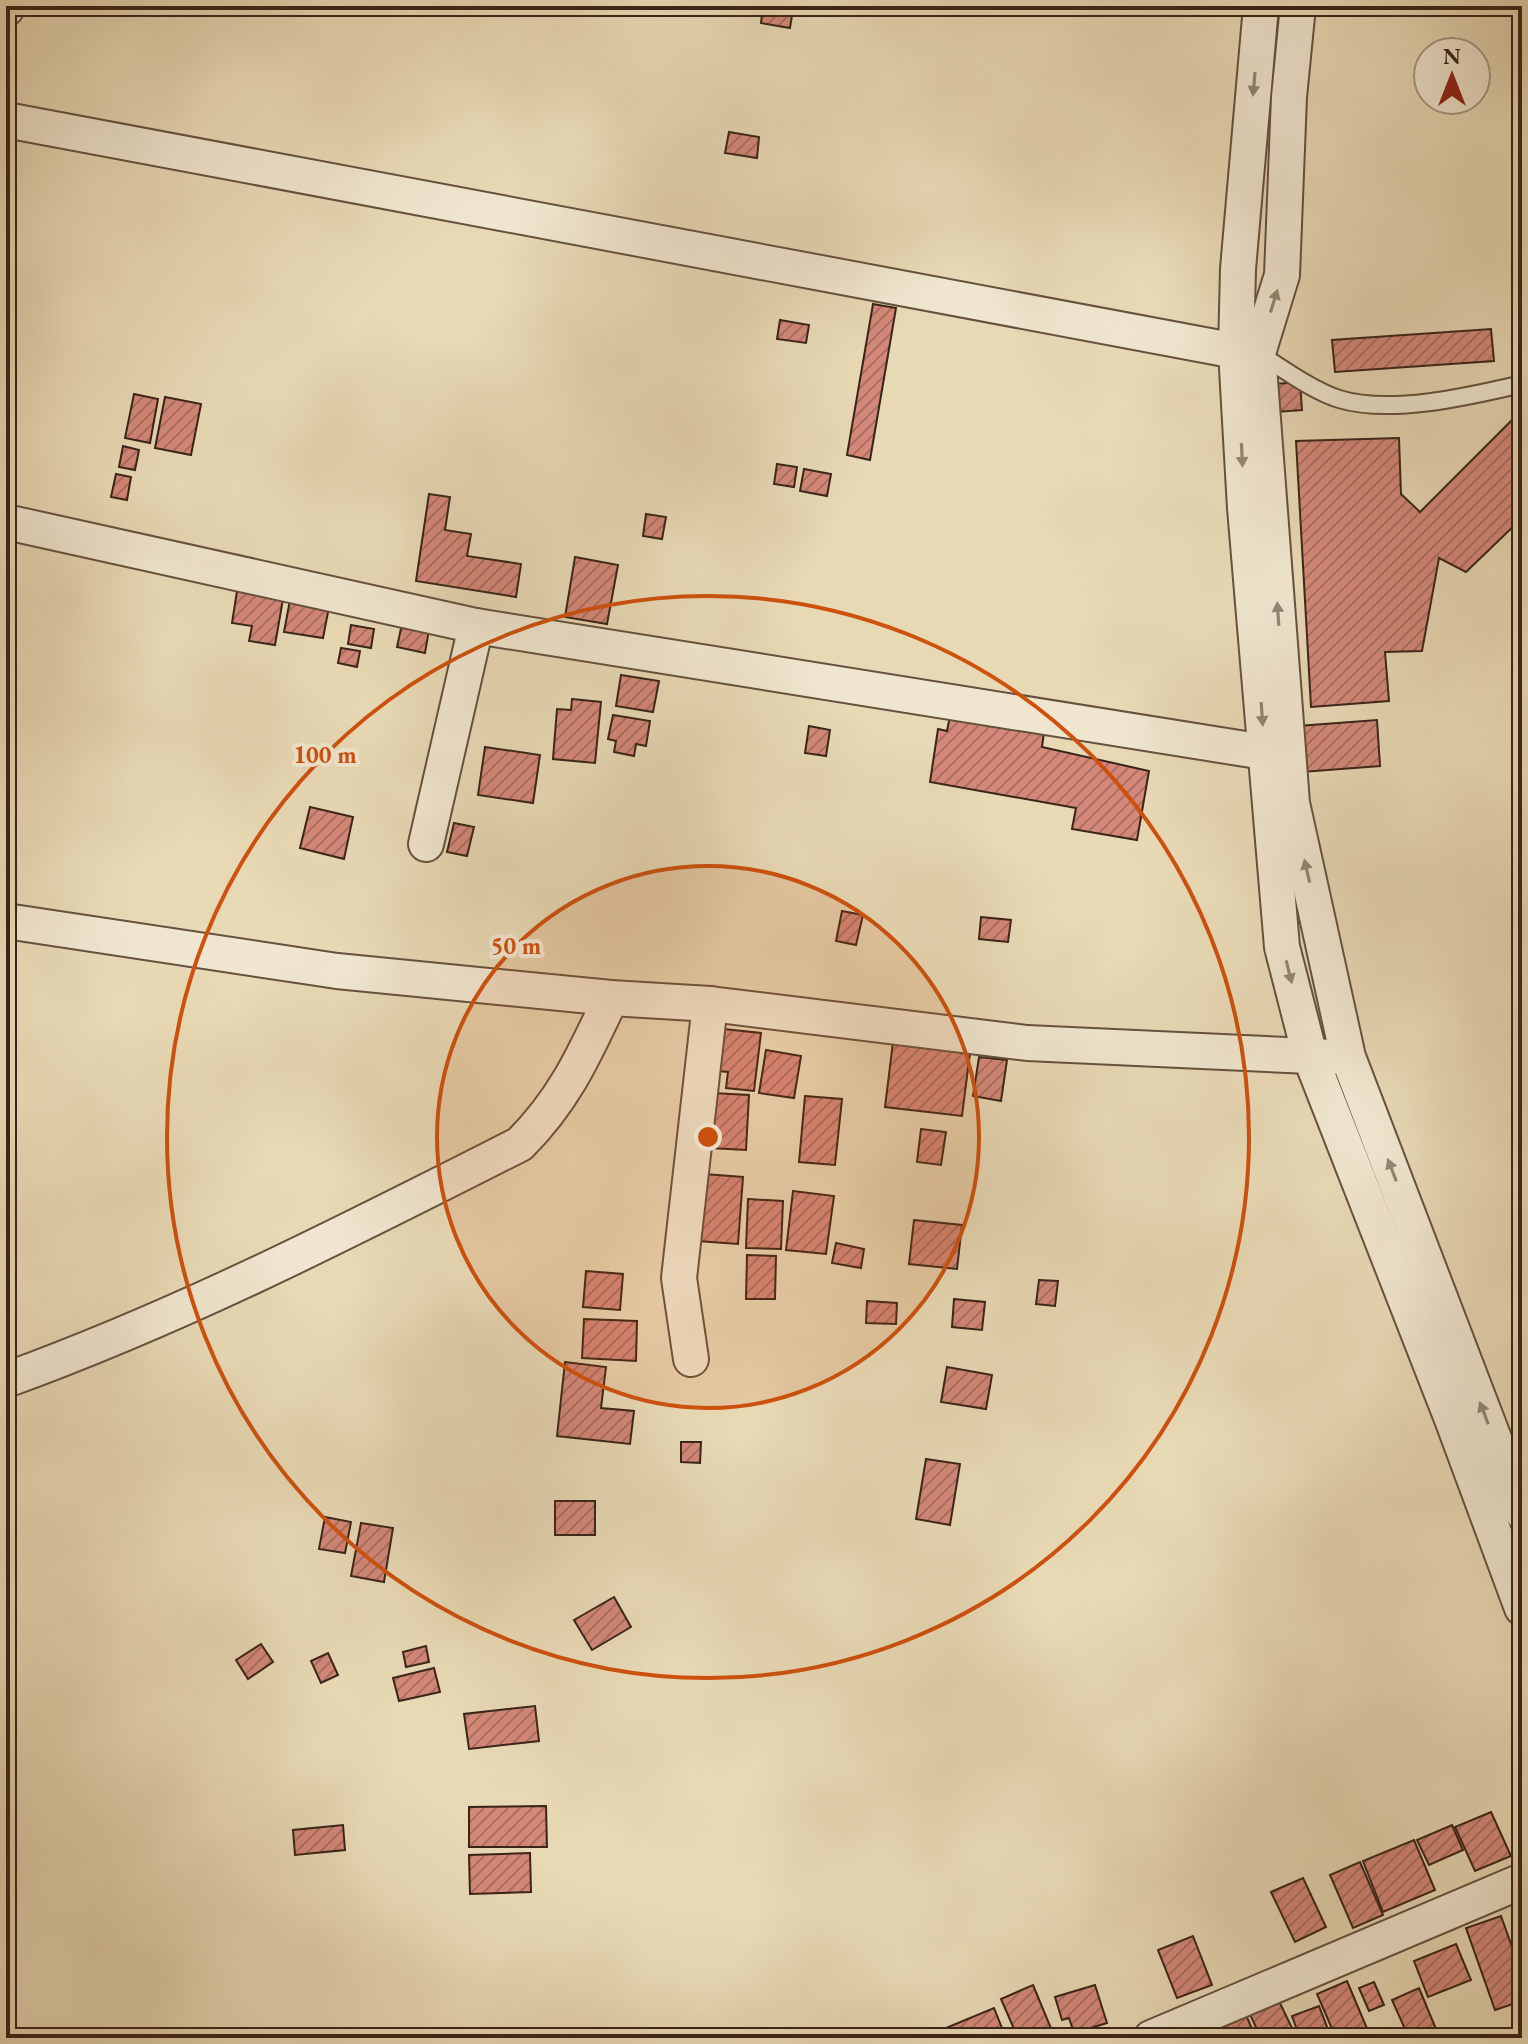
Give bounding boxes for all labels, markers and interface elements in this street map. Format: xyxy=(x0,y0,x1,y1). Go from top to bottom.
north arrow xyxy=(1412,36,1492,116)
text: N xyxy=(1443,42,1461,71)
one-way arrow xyxy=(1247,72,1260,97)
one-way arrow xyxy=(1268,288,1281,312)
one-way arrow xyxy=(1236,443,1249,468)
one-way arrow xyxy=(1271,601,1284,626)
one-way arrow xyxy=(1256,702,1269,727)
text: 100 m xyxy=(293,739,357,770)
one-way arrow xyxy=(1300,859,1313,884)
text: 50 m xyxy=(491,930,541,961)
one-way arrow xyxy=(1283,960,1295,985)
centre of rings xyxy=(694,1123,722,1151)
one-way arrow xyxy=(1385,1158,1398,1182)
one-way arrow xyxy=(1477,1401,1490,1425)

